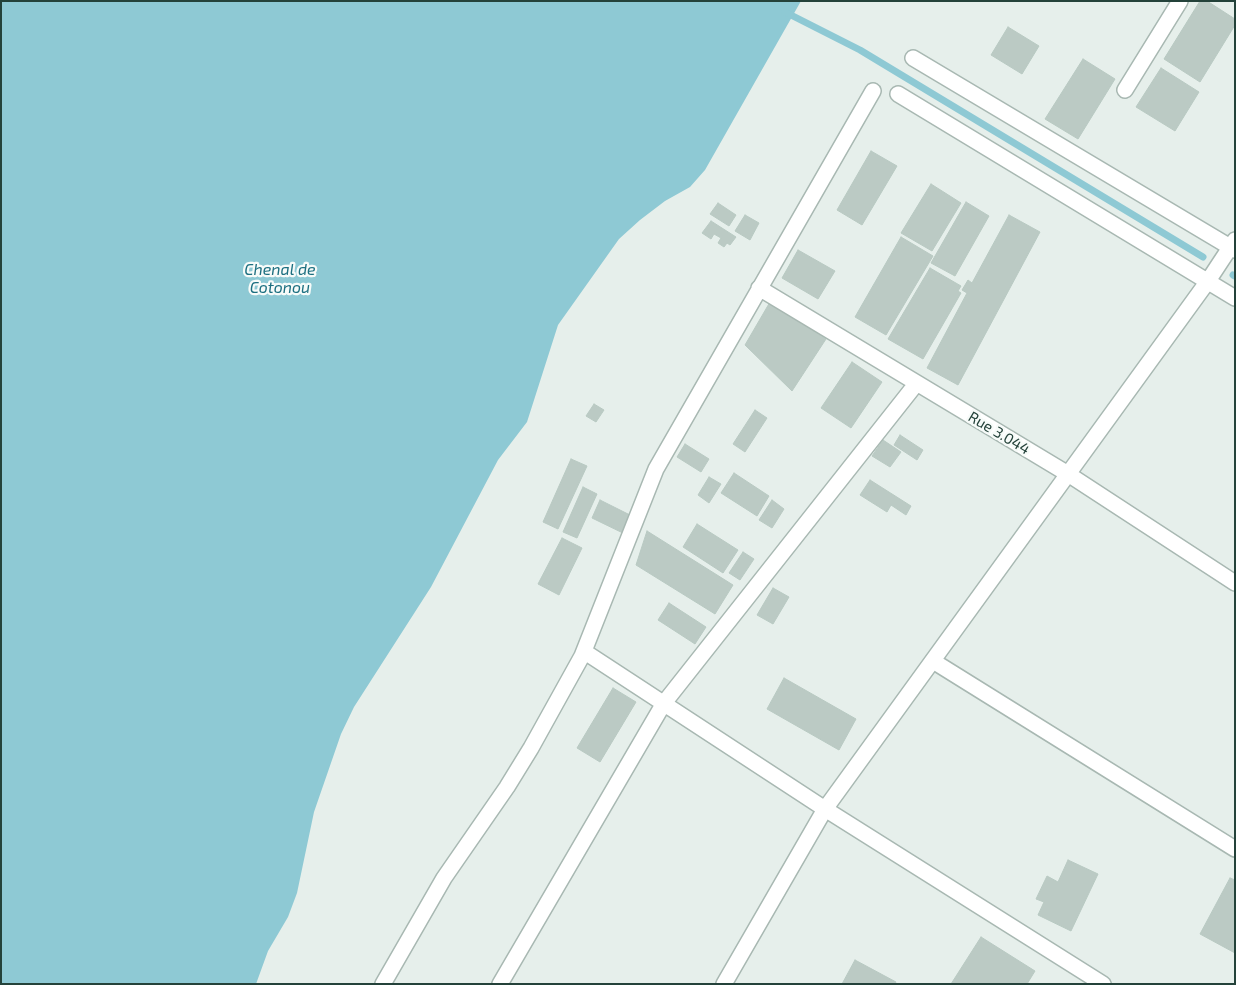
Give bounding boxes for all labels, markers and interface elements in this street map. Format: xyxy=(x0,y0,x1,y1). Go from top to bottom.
water label: Chenal de Cotonou xyxy=(244,260,316,298)
street label: Rue 3.044 xyxy=(965,408,1033,458)

